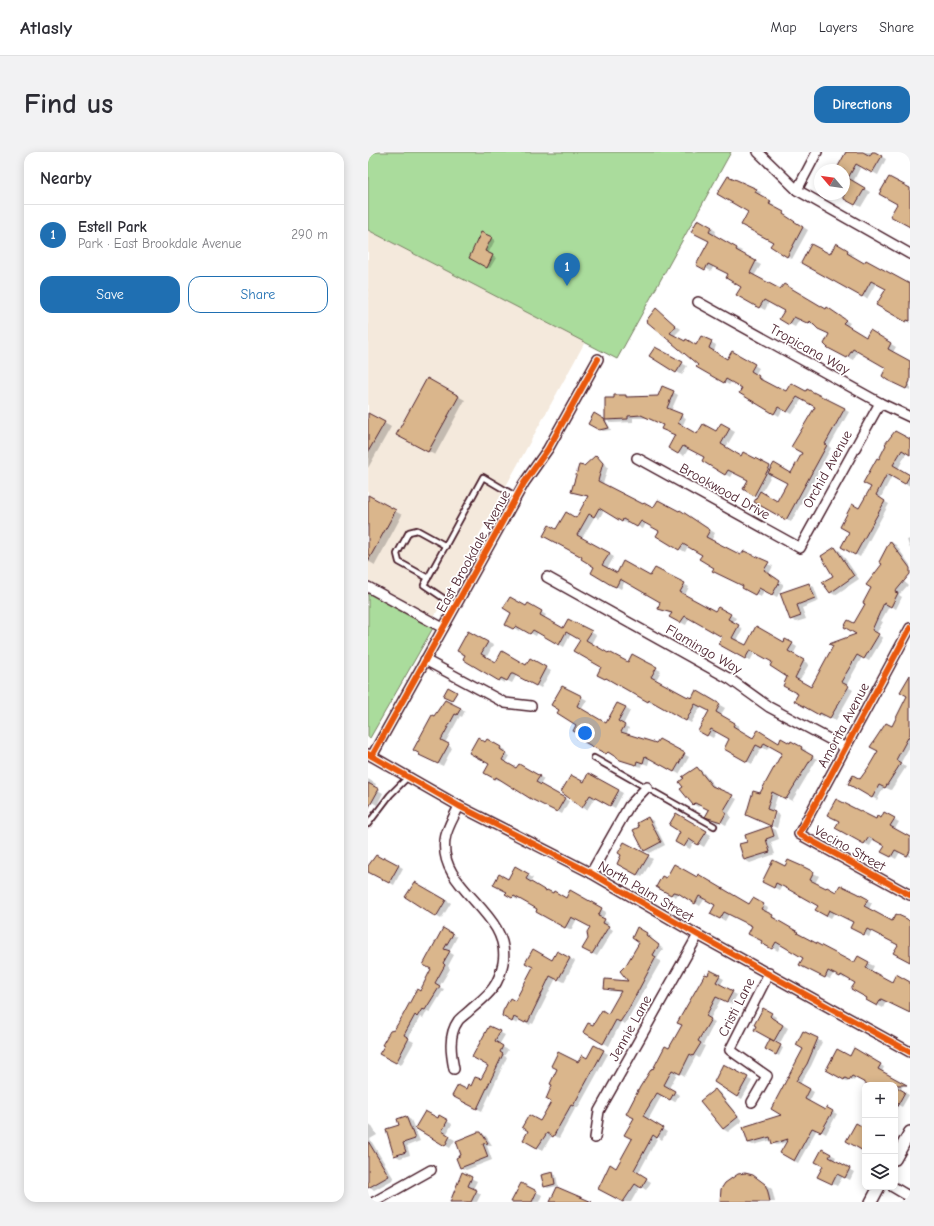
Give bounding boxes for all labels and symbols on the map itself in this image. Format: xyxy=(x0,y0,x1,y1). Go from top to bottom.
north arrow xyxy=(814,164,850,200)
pin: 1 xyxy=(554,253,580,286)
street label: Tropicana Way xyxy=(767,320,853,379)
street label: Orchid Avenue xyxy=(799,427,856,511)
street label: Brookwood Drive xyxy=(677,460,773,523)
street label: East Brookdale Avenue xyxy=(433,487,514,615)
street label: Flamingo Way xyxy=(663,621,745,678)
street label: Amorita Avenue xyxy=(814,680,873,771)
your location xyxy=(575,723,595,743)
street label: Vecino Street xyxy=(811,822,889,875)
street label: North Palm Street xyxy=(595,857,697,926)
street label: Cristi Lane xyxy=(714,975,758,1039)
street label: Jennie Lane xyxy=(605,992,655,1064)

